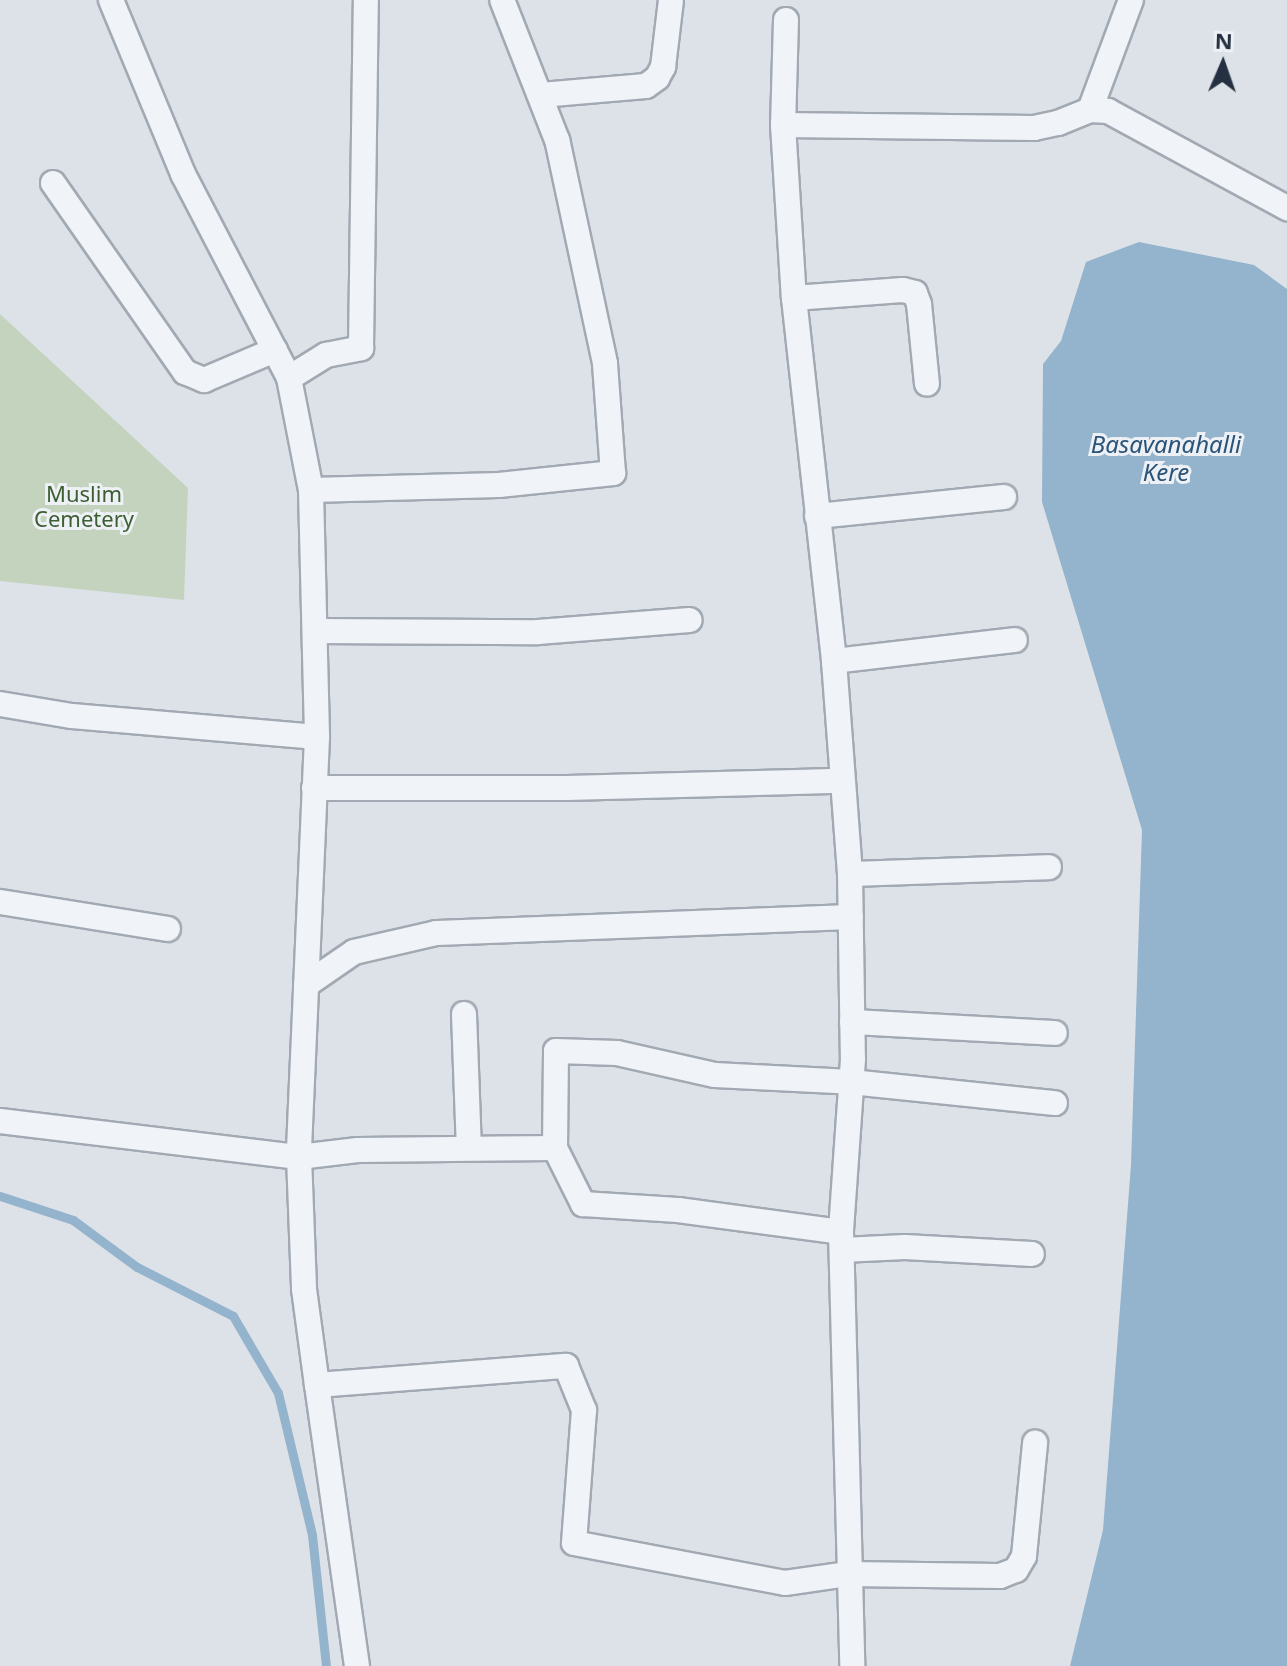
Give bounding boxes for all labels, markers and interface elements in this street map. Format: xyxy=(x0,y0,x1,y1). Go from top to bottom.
north arrow xyxy=(1183,24,1263,104)
text: N xyxy=(1214,25,1233,55)
water label: Basavanahalli Kere xyxy=(1091,430,1241,486)
park label: Muslim Cemetery xyxy=(34,480,134,532)

